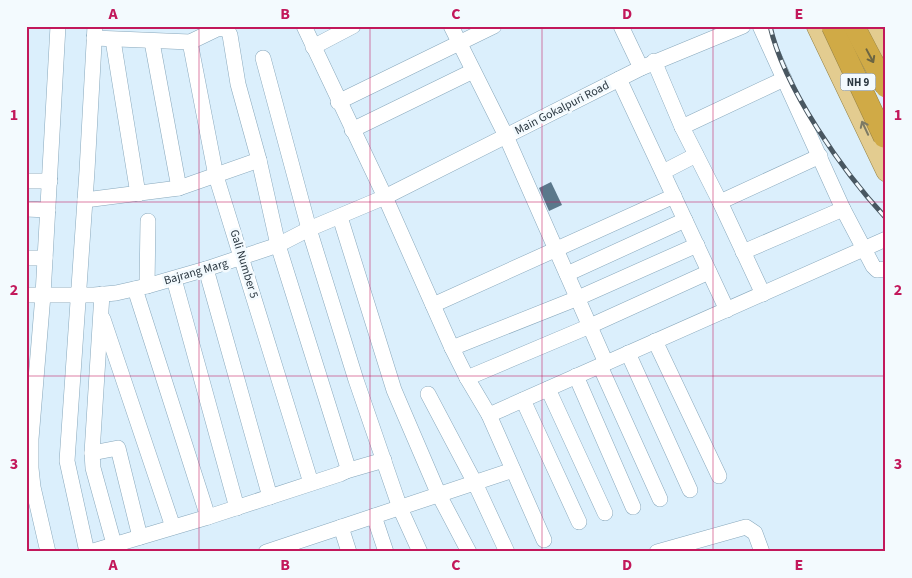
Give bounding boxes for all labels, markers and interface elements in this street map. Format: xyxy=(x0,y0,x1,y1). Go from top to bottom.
text: A xyxy=(107,3,118,25)
text: B xyxy=(280,3,290,25)
text: C xyxy=(451,3,461,25)
text: D xyxy=(622,3,632,25)
text: E xyxy=(795,3,803,25)
one-way arrow xyxy=(865,49,875,64)
road number: NH 9 xyxy=(840,74,876,90)
street label: Main Gokalpuri Road xyxy=(512,77,612,139)
text: 1 xyxy=(10,104,18,126)
text: 1 xyxy=(894,104,902,126)
one-way arrow xyxy=(860,121,869,136)
street label: Gali Number 5 xyxy=(225,227,263,301)
street label: Bajrang Marg xyxy=(162,255,230,289)
text: 2 xyxy=(10,279,18,301)
text: 2 xyxy=(894,279,902,301)
text: 3 xyxy=(10,453,18,475)
text: 3 xyxy=(894,453,902,475)
text: A xyxy=(107,554,118,576)
text: B xyxy=(280,554,290,576)
text: C xyxy=(451,554,461,576)
text: D xyxy=(622,554,632,576)
text: E xyxy=(795,554,803,576)

